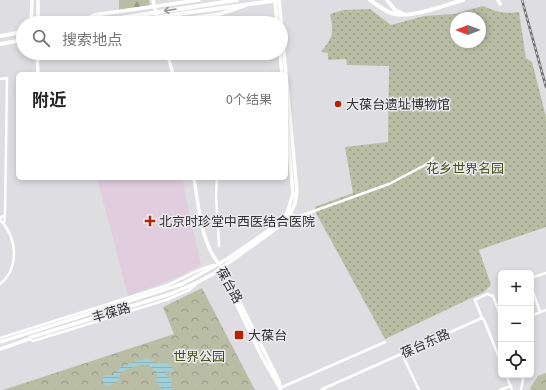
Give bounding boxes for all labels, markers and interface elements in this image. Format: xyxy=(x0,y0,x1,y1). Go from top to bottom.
one-way arrow xyxy=(164,6,177,14)
north arrow xyxy=(450,12,486,48)
search box xyxy=(16,16,288,60)
icon: search xyxy=(30,27,52,49)
text: 搜索地点 xyxy=(62,31,122,49)
text: 附近 xyxy=(32,90,66,111)
text: 0个结果 xyxy=(226,92,272,107)
place label: 大葆台遗址博物馆 xyxy=(346,97,450,112)
marker: 大葆台遗址博物馆 xyxy=(333,99,343,109)
park label: 花乡世界名园 xyxy=(426,161,504,176)
place label: 北京时珍堂中西医结合医院 xyxy=(159,214,315,229)
marker: 北京时珍堂中西医结合医院 xyxy=(144,215,156,227)
street label: 葆台路 xyxy=(214,265,246,306)
map controls xyxy=(498,270,534,378)
button: + xyxy=(498,270,534,306)
street label: 丰葆路 xyxy=(90,300,132,325)
button: − xyxy=(498,306,534,342)
street label: 葆台东路 xyxy=(398,326,452,361)
place label: 大葆台 xyxy=(248,328,287,343)
marker: 大葆台 xyxy=(233,329,245,341)
button: locate xyxy=(498,342,534,378)
park label: 世界公园 xyxy=(173,349,225,364)

